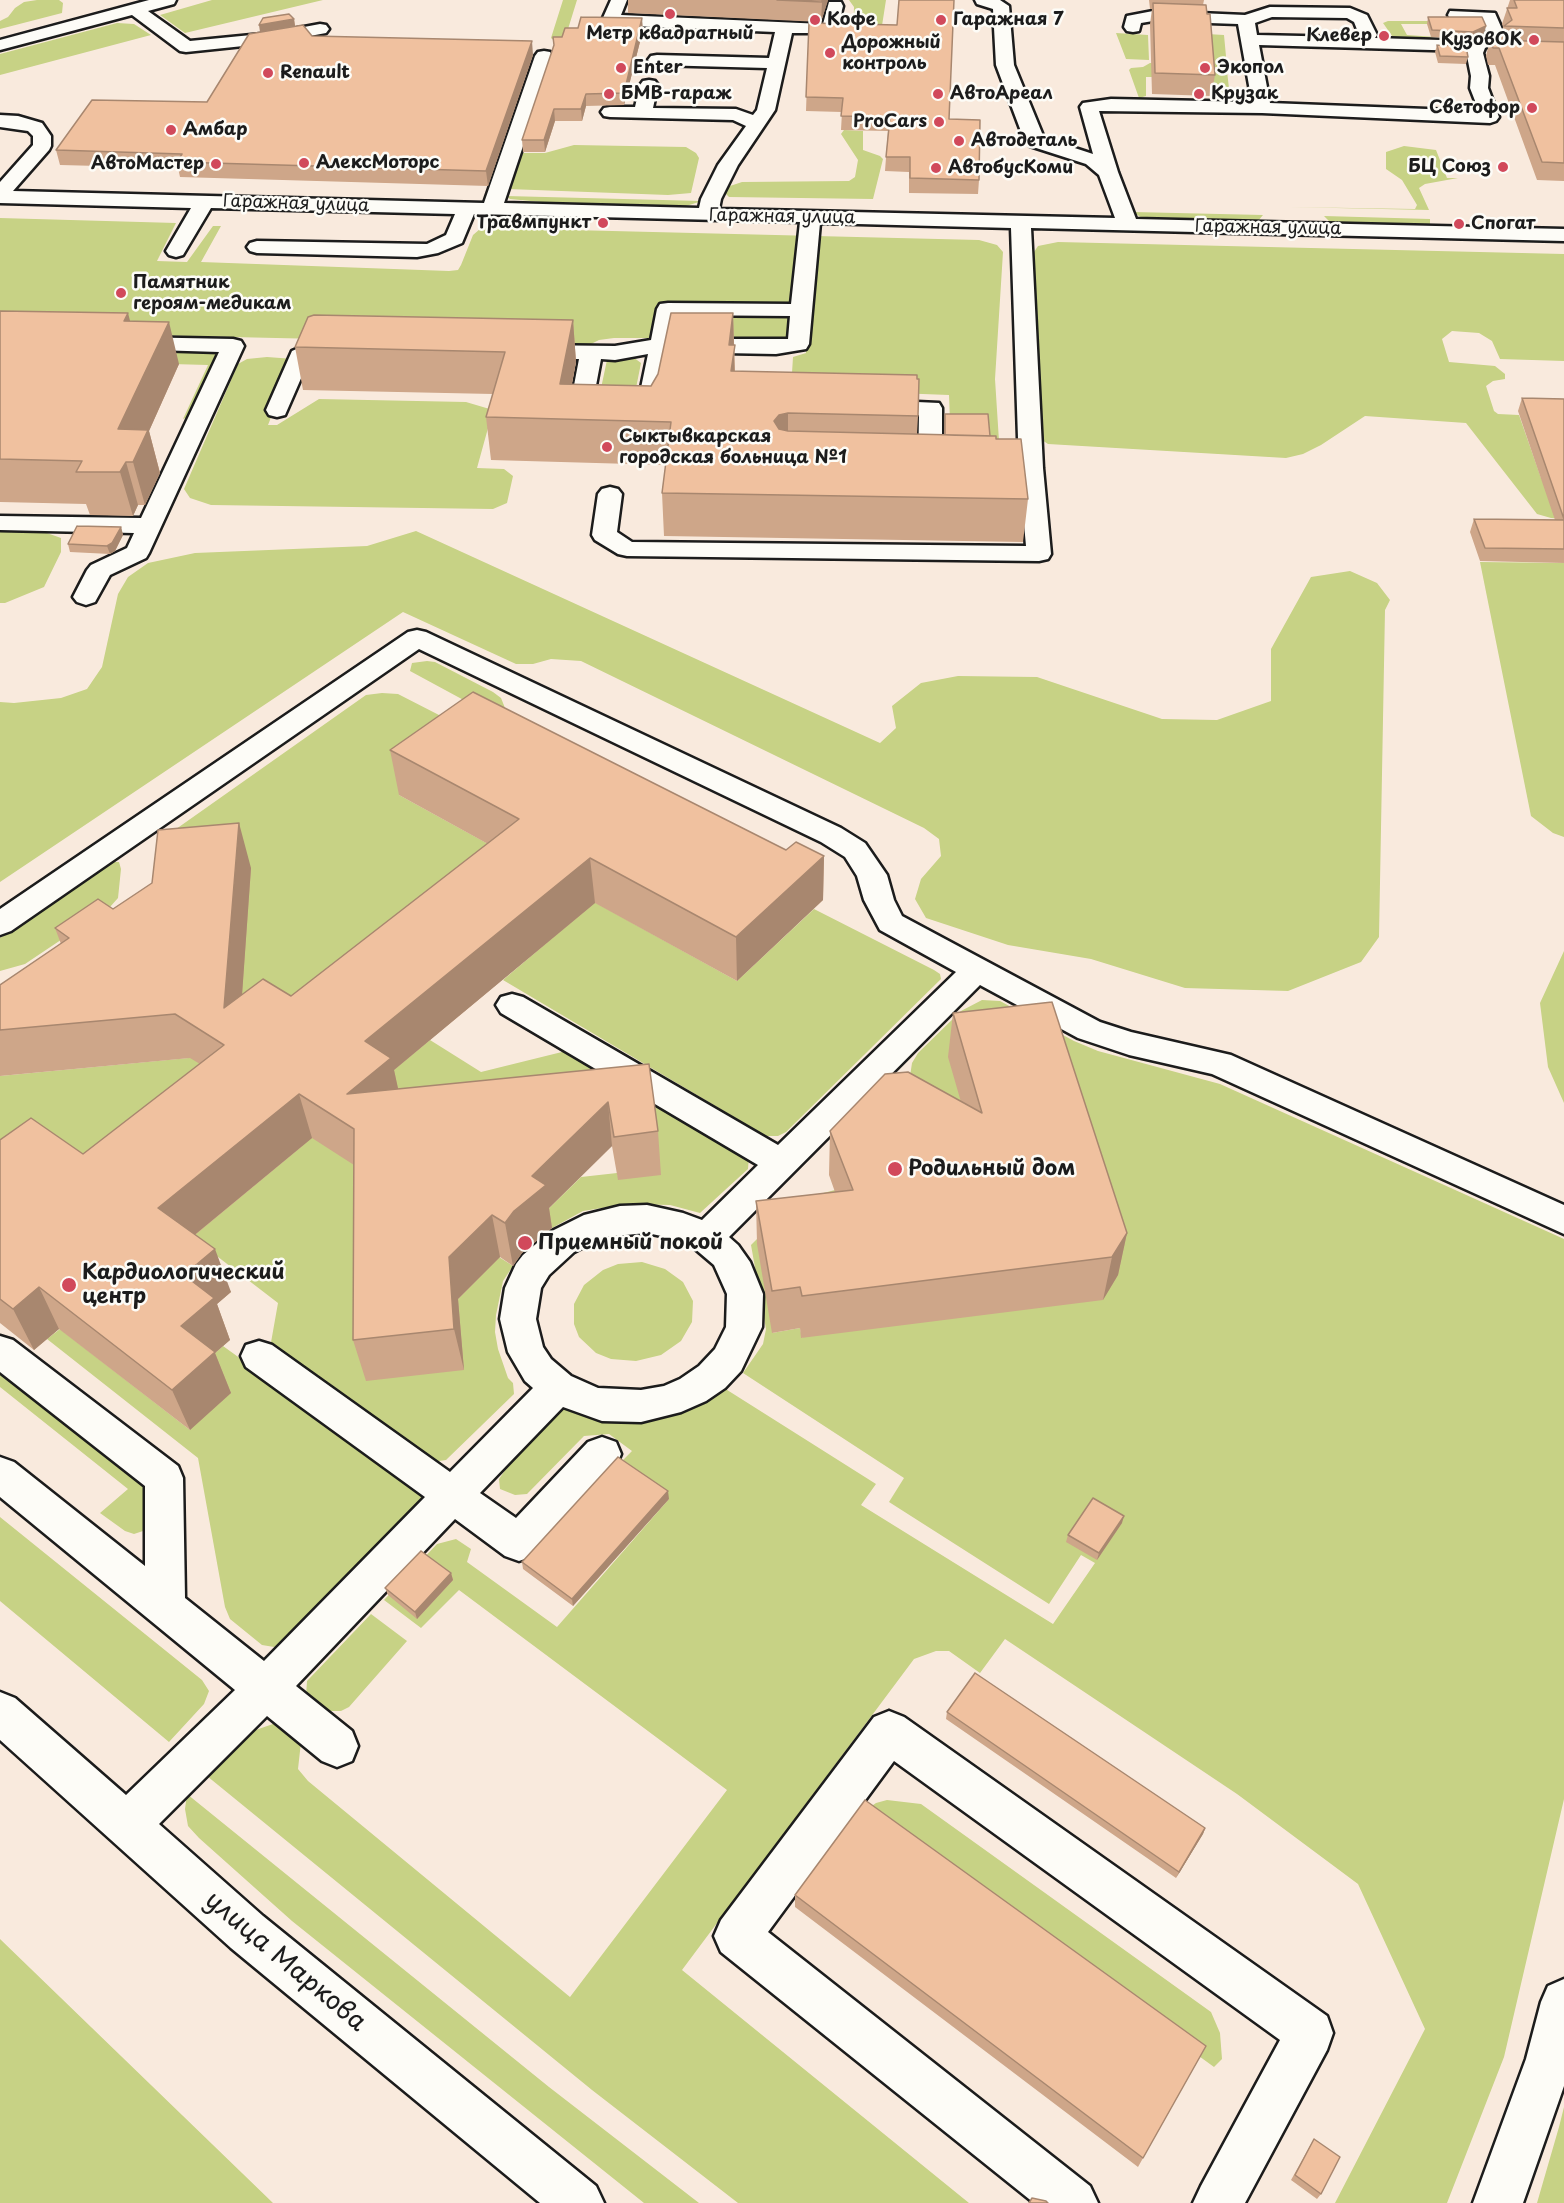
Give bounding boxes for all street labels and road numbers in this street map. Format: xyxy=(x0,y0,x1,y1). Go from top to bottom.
street label: Гаражная улица xyxy=(222,191,370,217)
street label: Гаражная улица xyxy=(708,205,856,229)
street label: Гаражная улица xyxy=(1194,216,1342,240)
street label: улица Маркова xyxy=(198,1885,372,2039)

